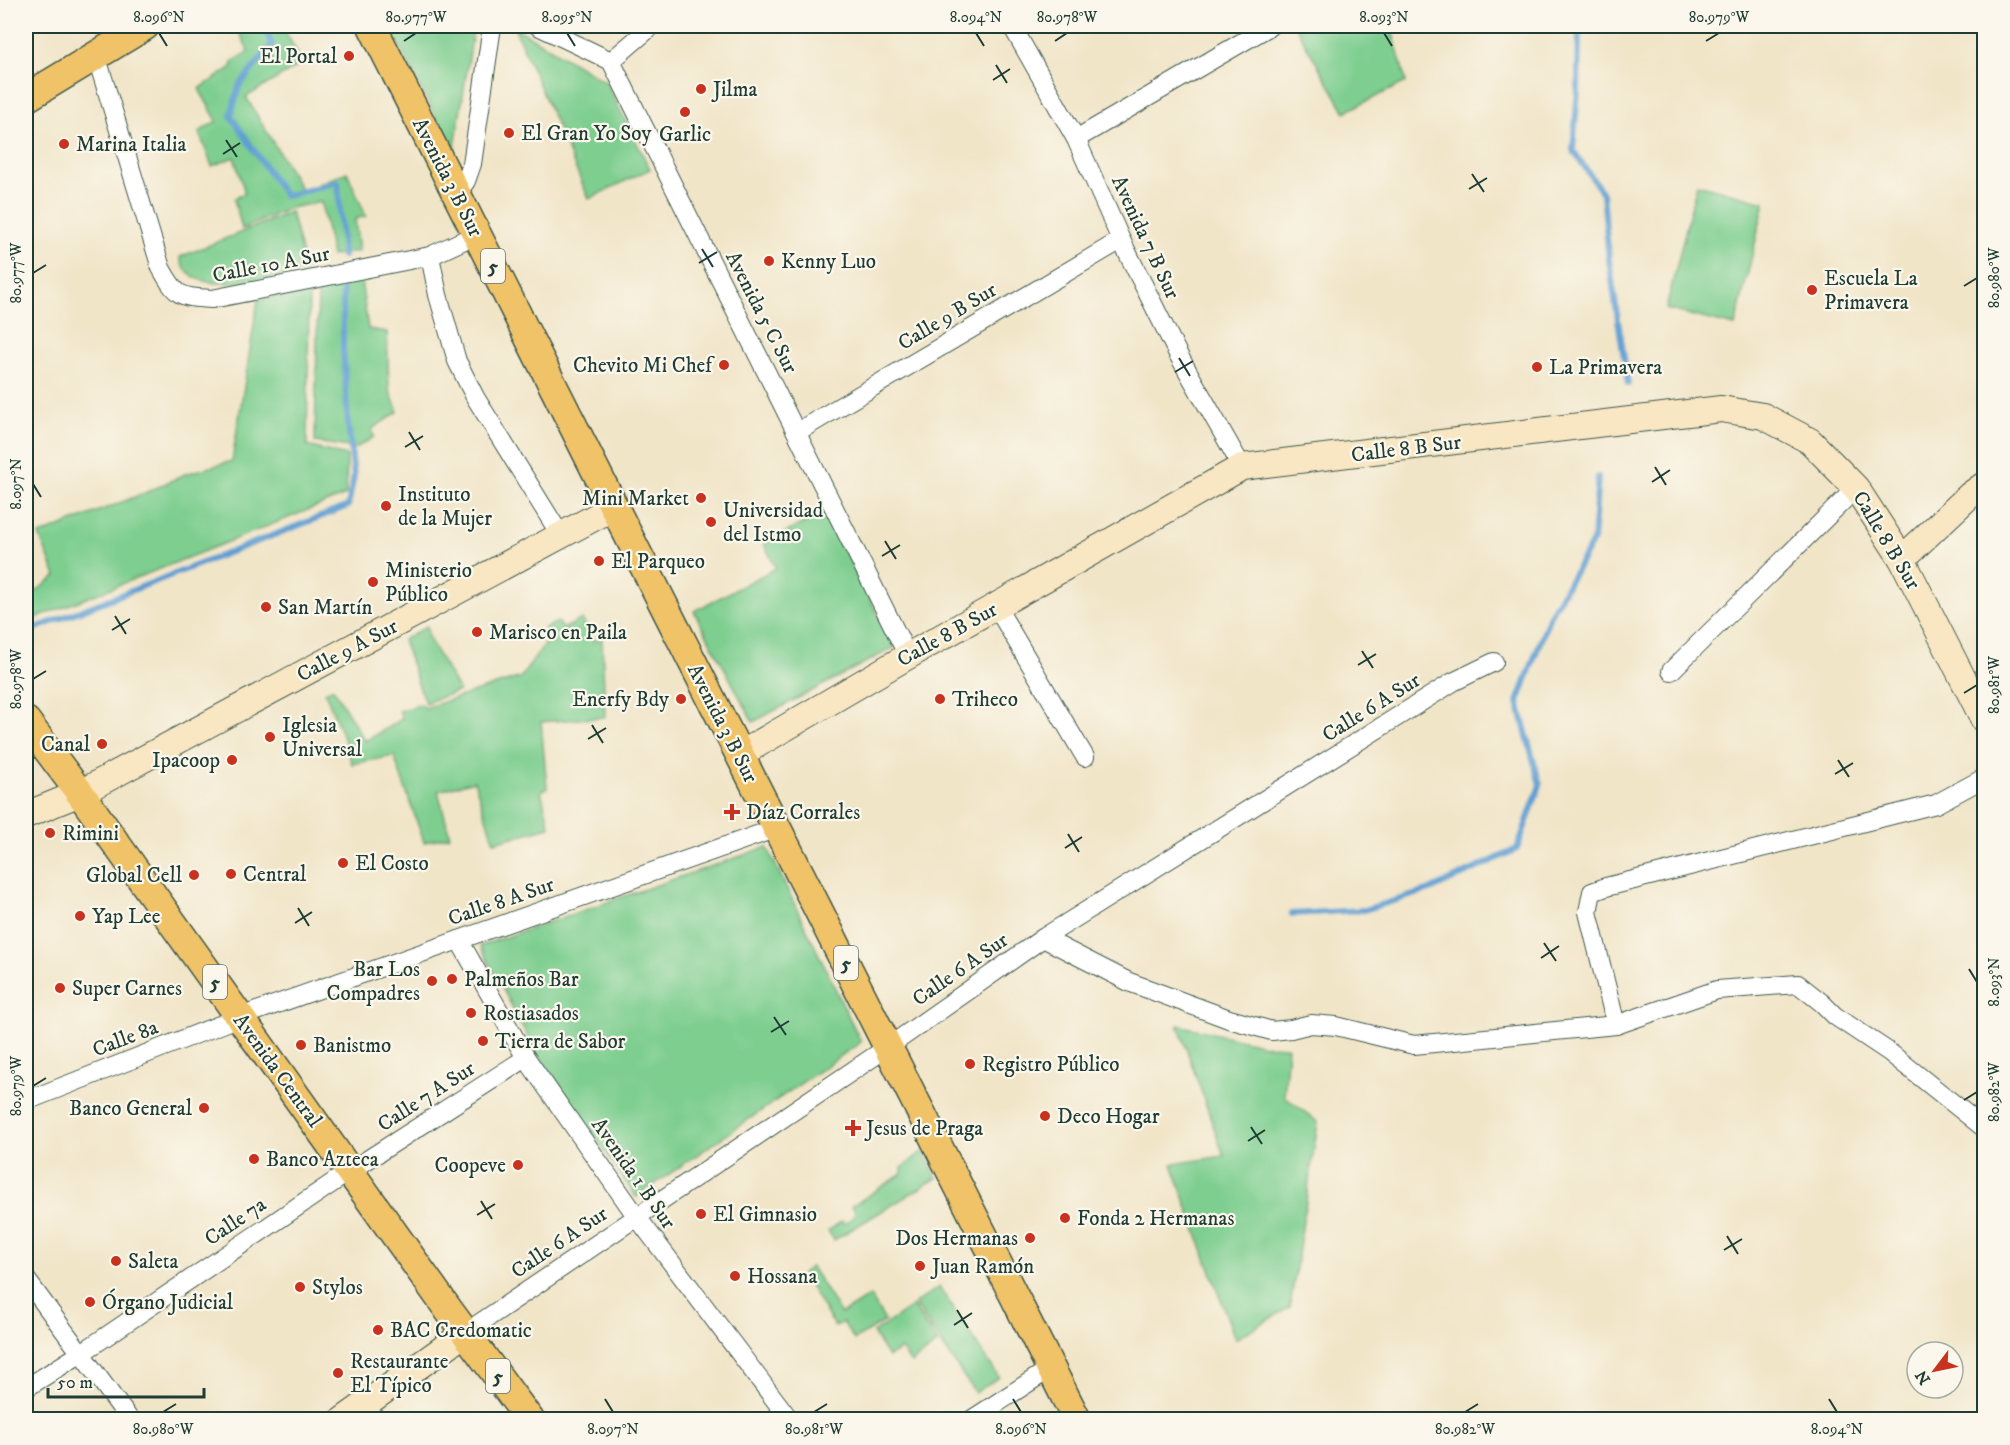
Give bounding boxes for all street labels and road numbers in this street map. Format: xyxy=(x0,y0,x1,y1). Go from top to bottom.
street label: Avenida 3 B Sur xyxy=(406,114,488,242)
street label: Avenida 7 B Sur xyxy=(1105,171,1185,304)
street label: Calle 10 A Sur xyxy=(210,241,332,289)
street label: Avenida 5 C Sur xyxy=(719,247,803,378)
road number: 5 xyxy=(481,249,505,283)
street label: Calle 9 B Sur xyxy=(894,277,1002,356)
street label: Calle 8 B Sur xyxy=(1350,429,1463,469)
street label: Calle 8 B Sur xyxy=(1847,487,1926,595)
street label: Calle 8 B Sur xyxy=(893,597,1002,673)
street label: Calle 9 A Sur xyxy=(293,613,402,688)
street label: Avenida 3 B Sur xyxy=(681,660,763,788)
street label: Calle 6 A Sur xyxy=(1318,667,1426,748)
street label: Calle 8 A Sur xyxy=(445,872,558,932)
street label: Calle 6 A Sur xyxy=(908,927,1014,1012)
road number: 5 xyxy=(834,946,858,980)
road number: 5 xyxy=(203,965,227,999)
street label: Avenida Central xyxy=(227,1009,328,1133)
street label: Calle 8a xyxy=(89,1015,162,1063)
street label: Calle 7 A Sur xyxy=(373,1056,480,1138)
street label: Avenida 1 B Sur xyxy=(585,1113,681,1234)
street label: Calle 7a xyxy=(200,1192,271,1252)
street label: Calle 6 A Sur xyxy=(506,1201,613,1285)
road number: 5 xyxy=(486,1359,510,1393)

